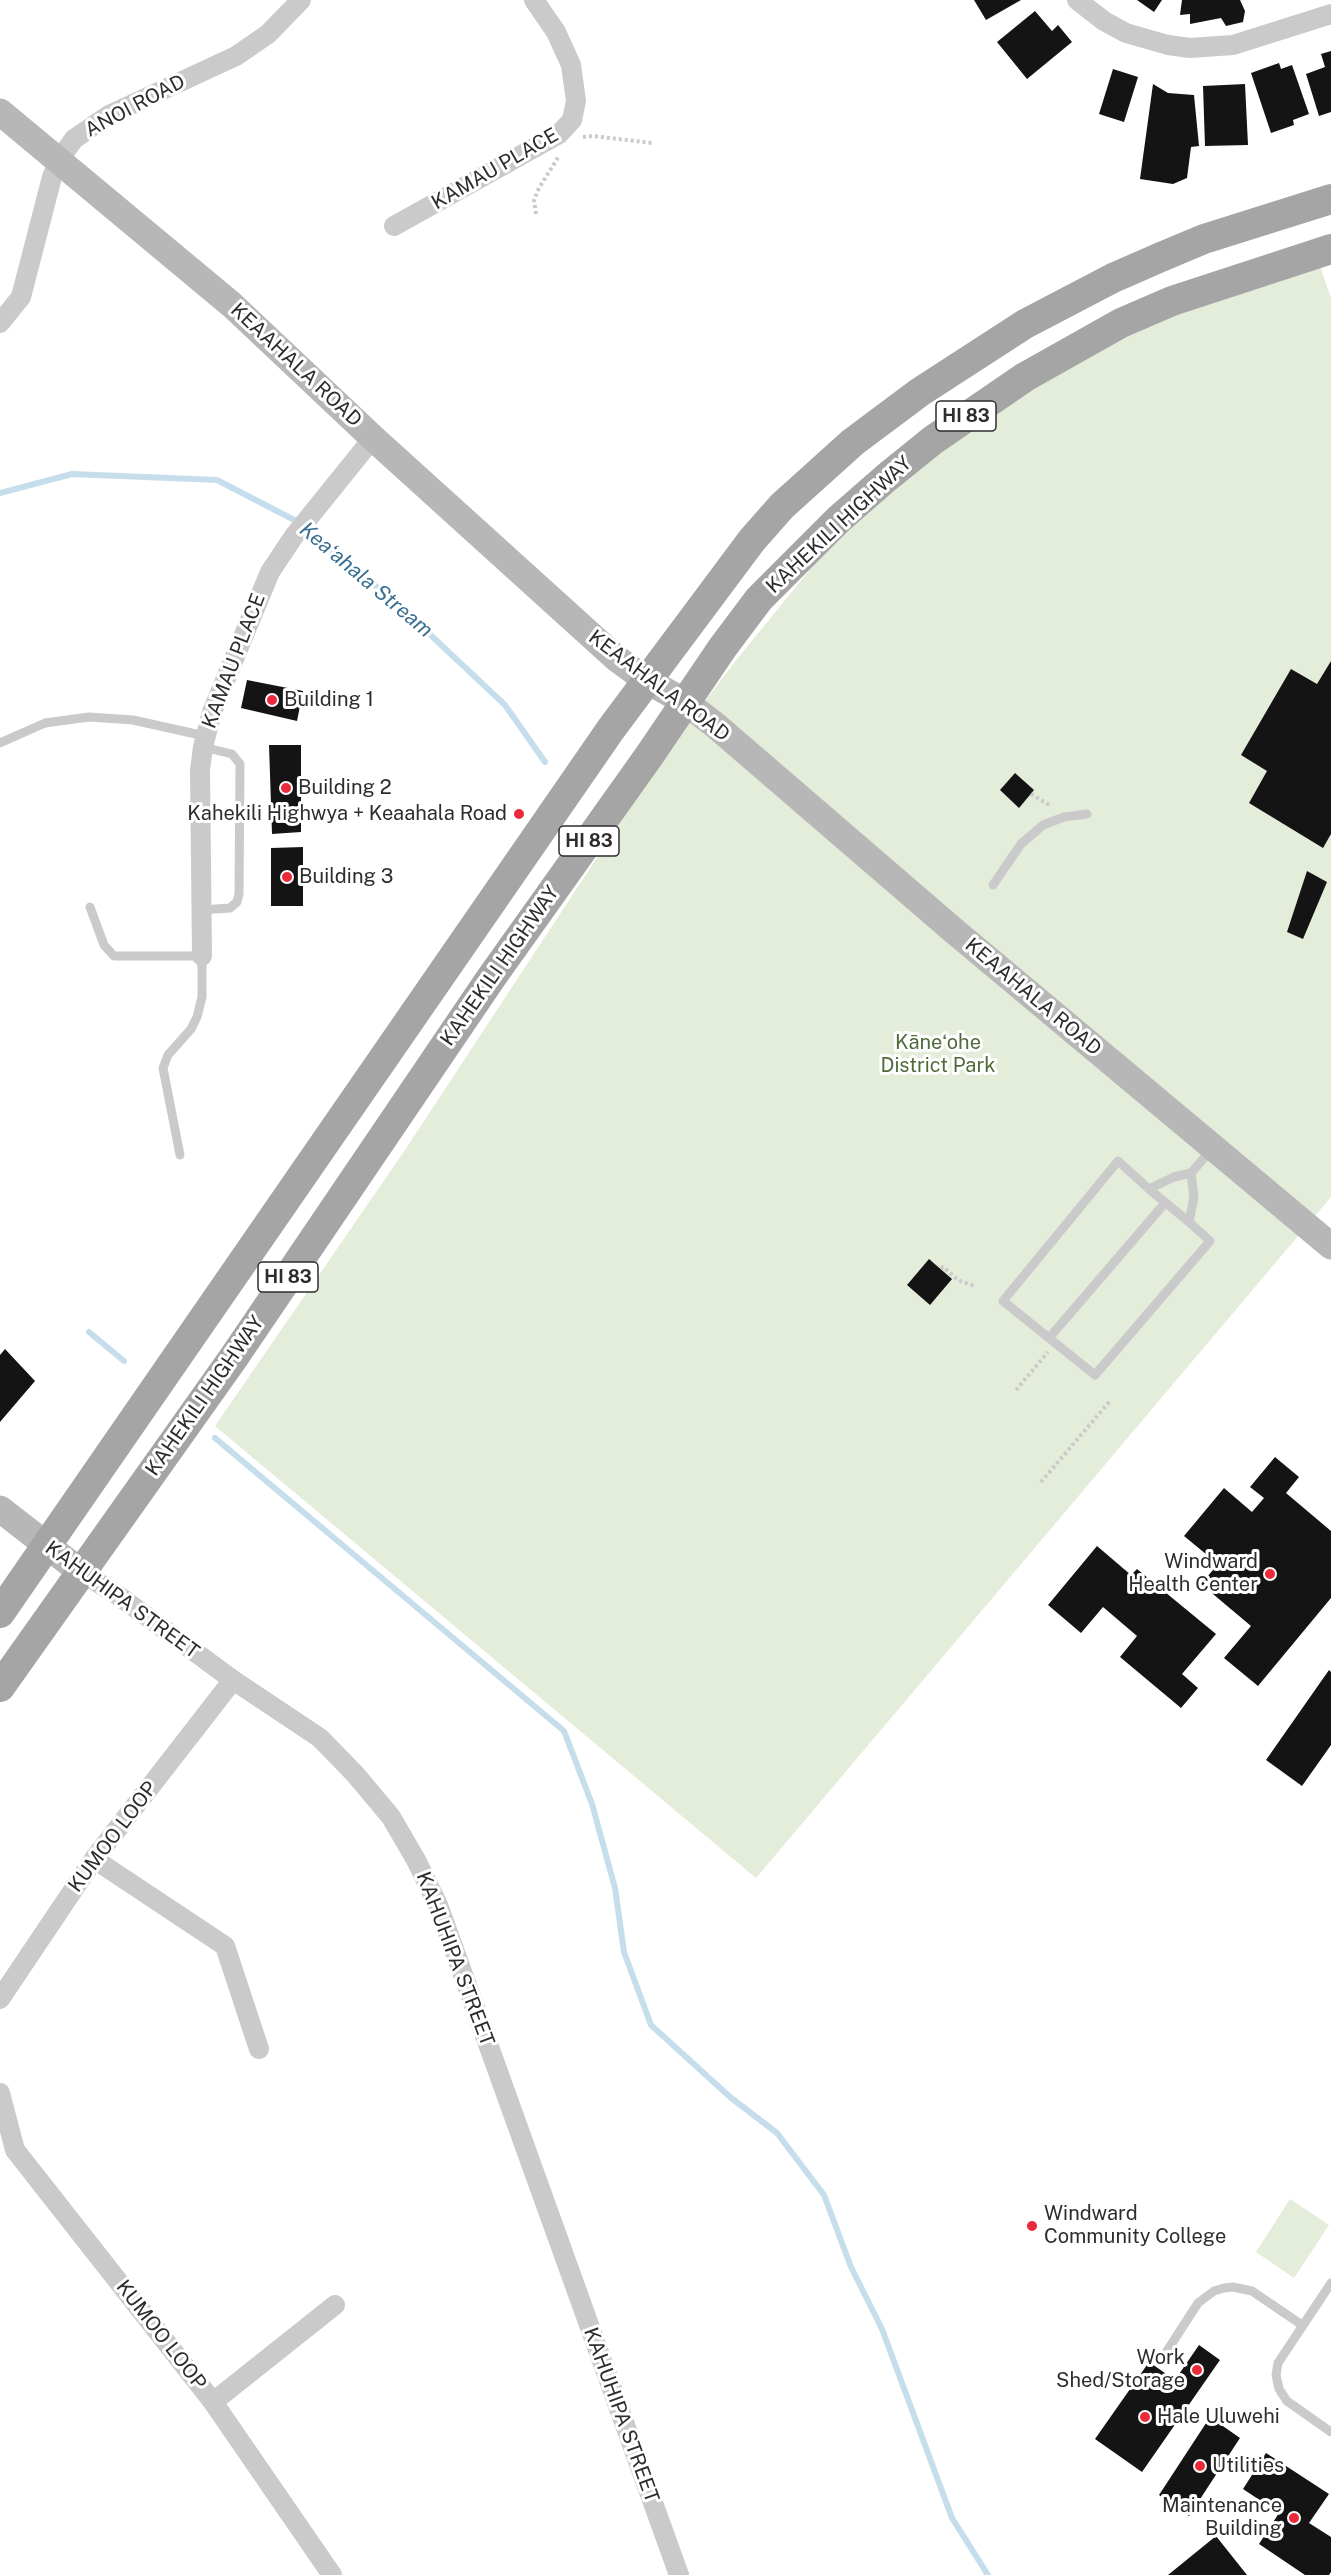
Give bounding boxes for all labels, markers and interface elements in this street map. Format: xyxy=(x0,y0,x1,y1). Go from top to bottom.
street label: ANOI ROAD xyxy=(81,70,189,142)
street label: KAMAU PLACE xyxy=(427,123,563,215)
street label: KEAAHALA ROAD xyxy=(226,298,366,432)
road number: HI 83 xyxy=(936,401,996,431)
street label: KAHEKILI HIGHWAY xyxy=(761,451,917,599)
water label: Keaʻahala Stream xyxy=(294,517,438,643)
street label: KAMAU PLACE xyxy=(197,590,271,732)
street label: KEAAHALA ROAD xyxy=(584,625,734,747)
place label: Building 1 xyxy=(284,688,374,712)
marker: Building 1 xyxy=(265,693,279,707)
place label: Building 2 xyxy=(298,776,392,800)
marker: Building 2 xyxy=(279,781,293,795)
place label: Kahekili Highwya + Keaahala Road xyxy=(187,802,507,826)
marker: Kahekili Highwya + Keaahala Road xyxy=(512,807,526,821)
road number: HI 83 xyxy=(559,826,619,856)
place label: Building 3 xyxy=(299,865,393,889)
marker: Building 3 xyxy=(280,870,294,884)
street label: KAHEKILI HIGHWAY xyxy=(436,881,564,1051)
street label: KEAAHALA ROAD xyxy=(960,933,1106,1061)
park label: Kāneʻohe District Park xyxy=(881,1031,995,1078)
road number: HI 83 xyxy=(258,1262,318,1292)
street label: KAHEKILI HIGHWAY xyxy=(141,1311,269,1481)
street label: KAHUHIPA STREET xyxy=(40,1536,204,1664)
place label: Windward Health Center xyxy=(1128,1550,1258,1597)
marker: Windward Health Center xyxy=(1263,1567,1277,1581)
street label: KUMOO LOOP xyxy=(64,1777,162,1897)
street label: KAHUHIPA STREET xyxy=(411,1869,499,2049)
place label: Windward Community College xyxy=(1044,2202,1226,2249)
marker: Windward Community College xyxy=(1025,2219,1039,2233)
street label: KUMOO LOOP xyxy=(111,2275,211,2395)
street label: KAHUHIPA STREET xyxy=(578,2324,664,2506)
place label: Work Shed/Storage xyxy=(1056,2346,1185,2393)
marker: Work Shed/Storage xyxy=(1190,2363,1204,2377)
place label: Hale Uluwehi xyxy=(1157,2405,1280,2429)
marker: Hale Uluwehi xyxy=(1138,2410,1152,2424)
place label: Utilities xyxy=(1212,2454,1284,2478)
marker: Utilities xyxy=(1193,2459,1207,2473)
place label: Maintenance Building xyxy=(1162,2494,1282,2541)
marker: Maintenance Building xyxy=(1287,2511,1301,2525)

